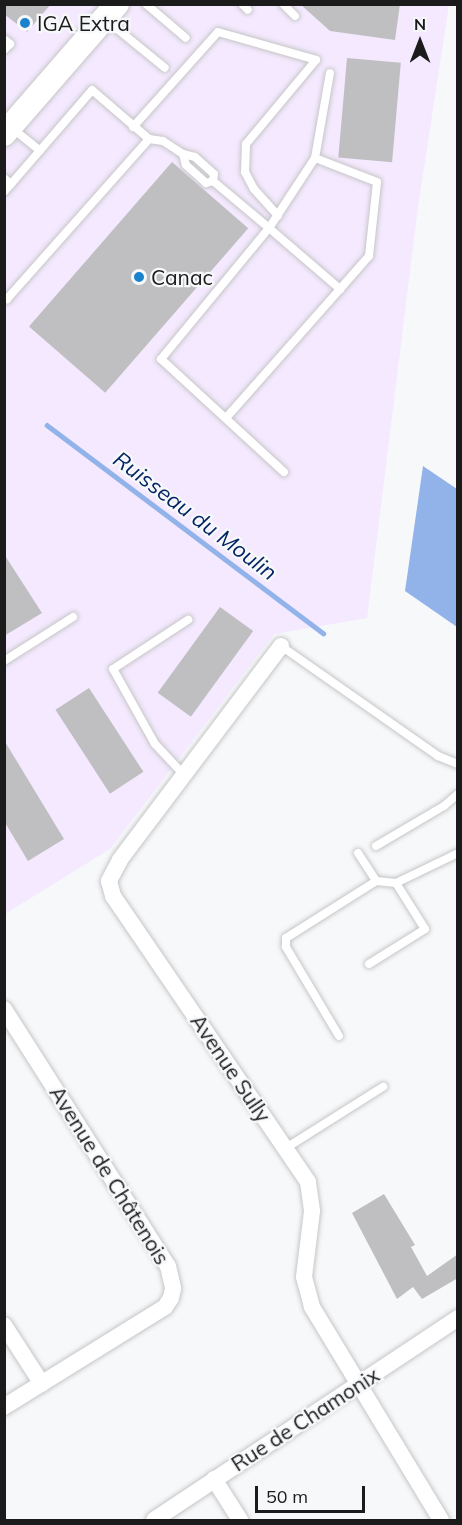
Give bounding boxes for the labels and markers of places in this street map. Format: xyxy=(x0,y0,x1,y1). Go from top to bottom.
place label: IGA Extra xyxy=(37,10,130,36)
marker: IGA Extra xyxy=(18,16,32,30)
place label: Canac xyxy=(151,264,213,290)
marker: Canac xyxy=(132,270,146,284)

